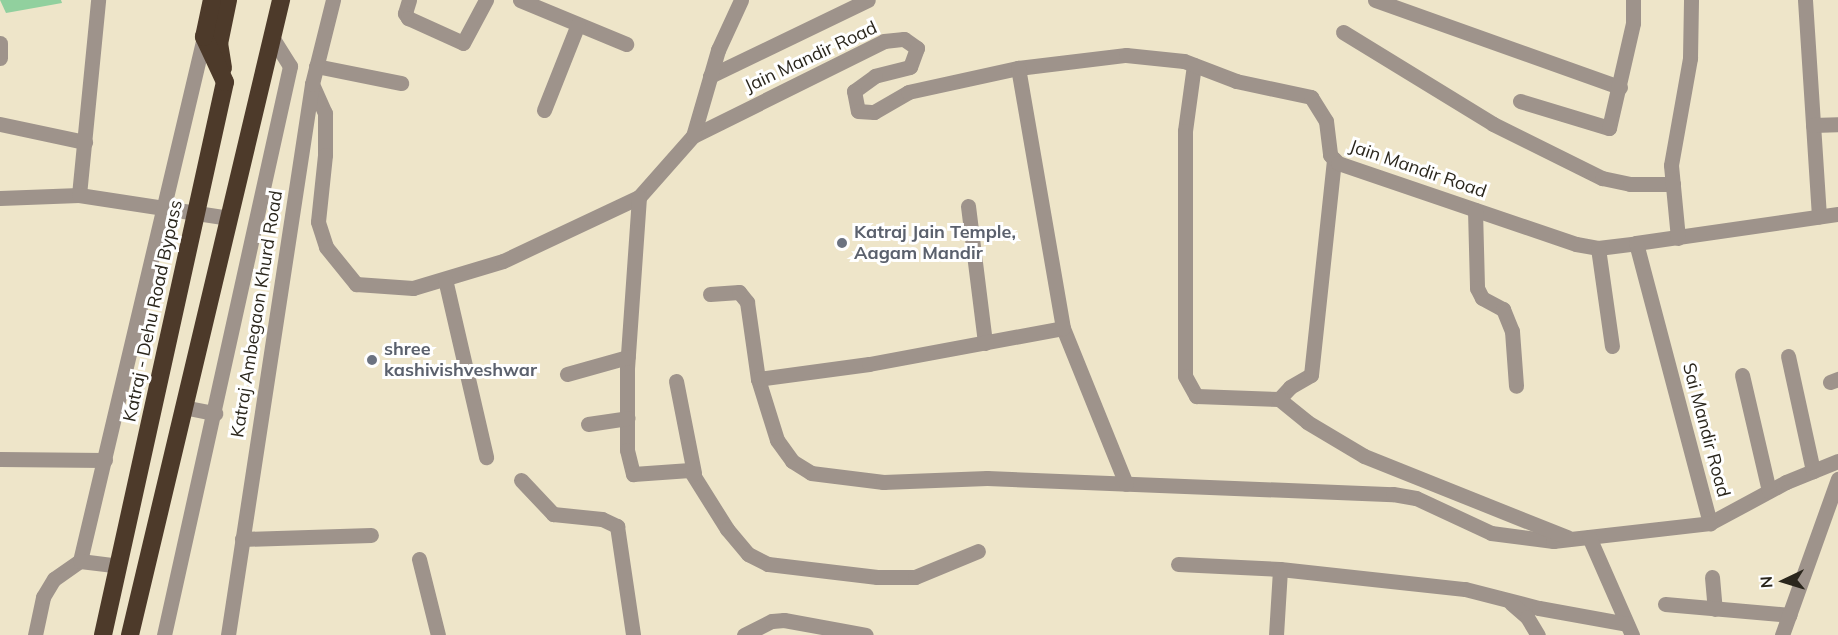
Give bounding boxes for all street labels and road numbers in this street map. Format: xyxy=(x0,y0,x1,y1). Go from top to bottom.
street label: Jain Mandir Road xyxy=(741,17,881,97)
street label: Jain Mandir Road xyxy=(1347,135,1489,203)
street label: Katraj Ambegaon Khurd Road xyxy=(227,189,287,439)
street label: Katraj - Dehu Road Bypass xyxy=(119,198,187,424)
street label: Sai Mandir Road xyxy=(1678,360,1734,500)

